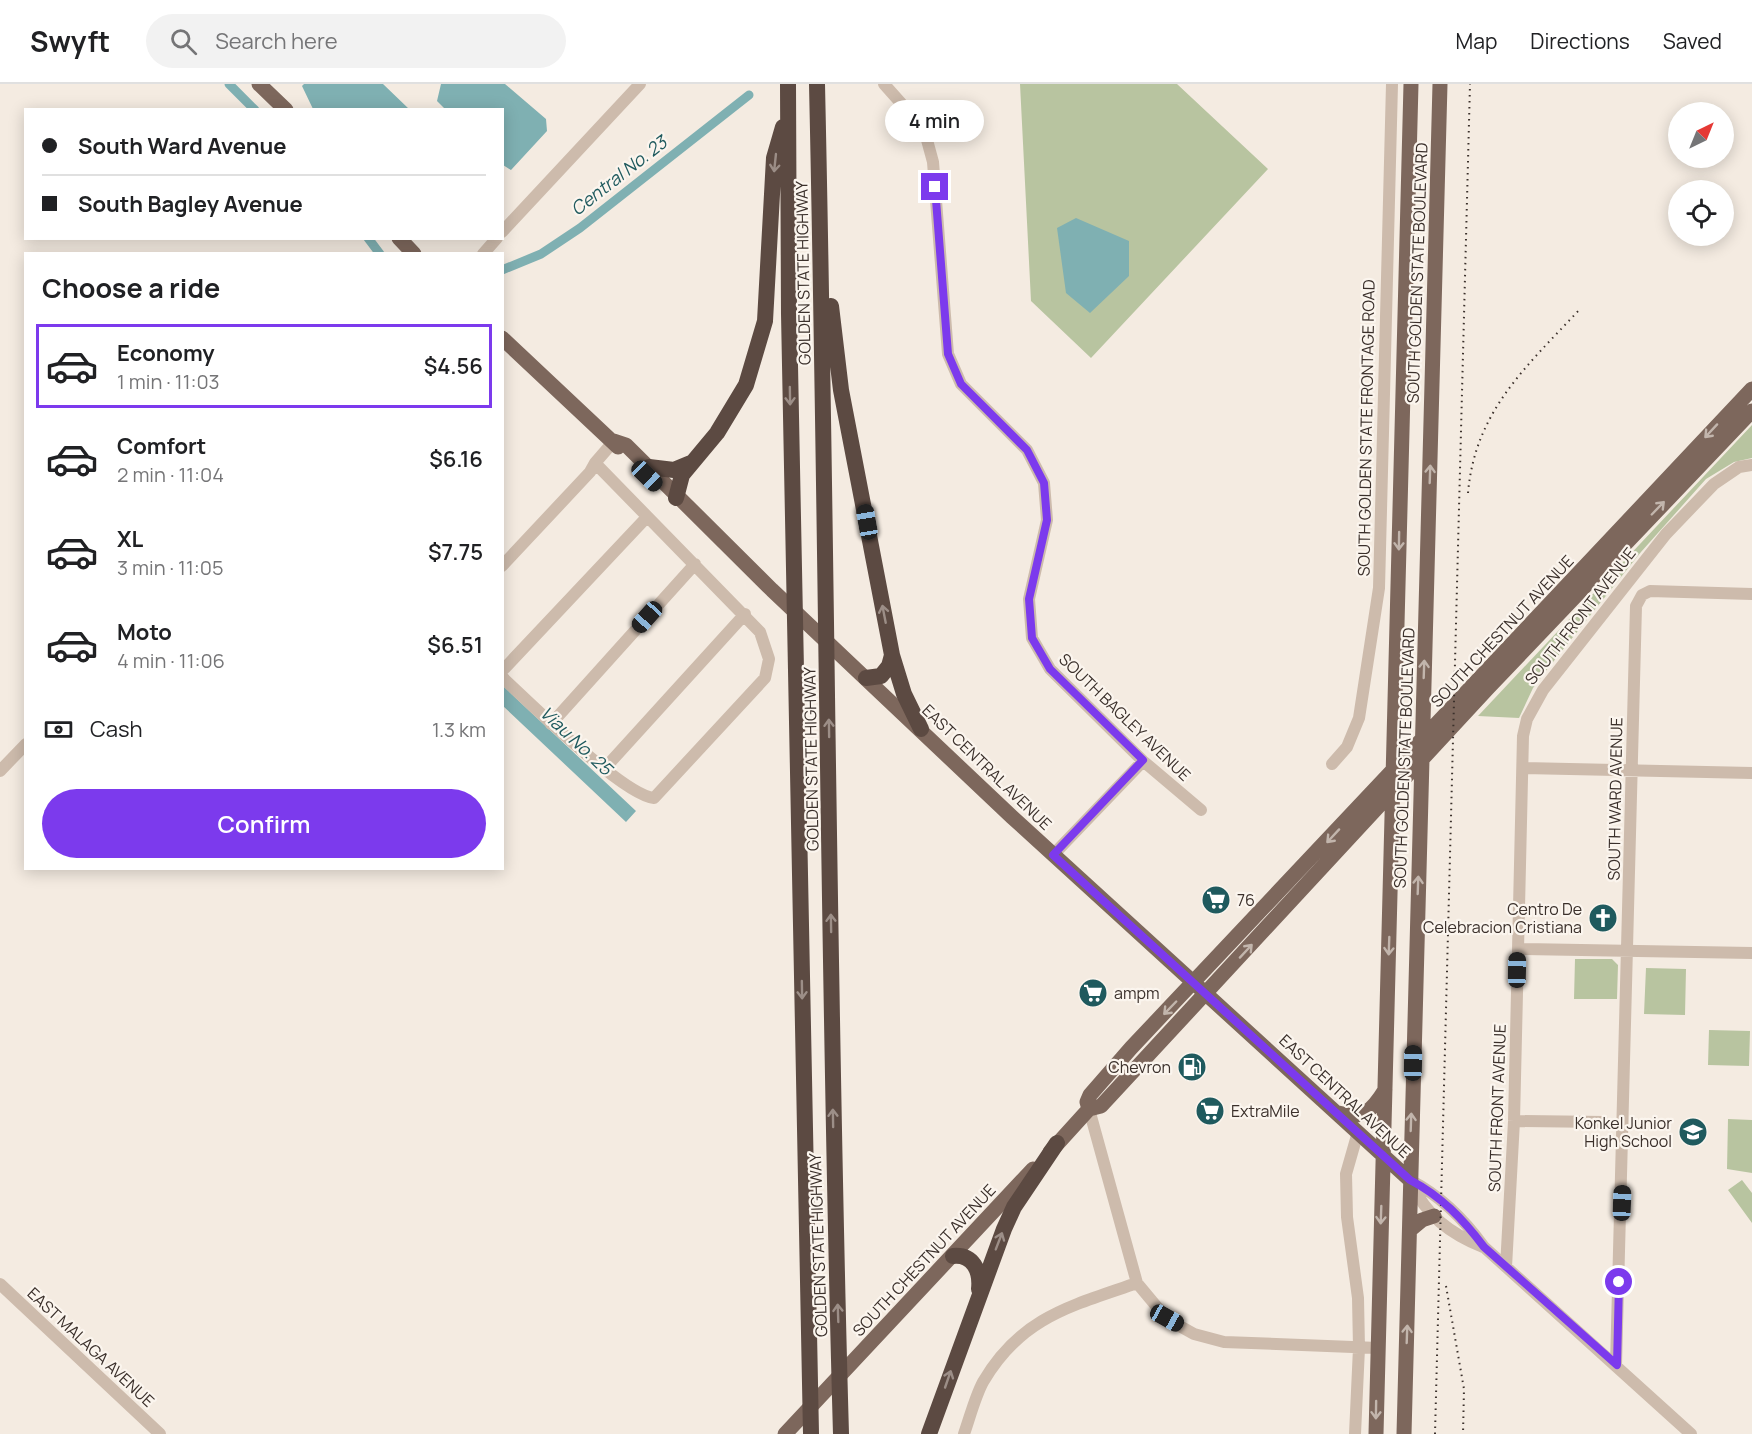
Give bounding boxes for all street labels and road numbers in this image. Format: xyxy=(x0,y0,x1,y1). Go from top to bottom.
street label: SOUTH GOLDEN STATE BOULEVARD xyxy=(1401,142,1433,404)
street label: GOLDEN STATE HIGHWAY xyxy=(790,181,816,365)
street label: SOUTH GOLDEN STATE FRONTAGE ROAD xyxy=(1352,279,1380,577)
street label: SOUTH FRONT AVENUE xyxy=(1519,543,1641,689)
street label: SOUTH CHESTNUT AVENUE xyxy=(1426,550,1578,712)
street label: SOUTH GOLDEN STATE BOULEVARD xyxy=(1388,627,1420,889)
street label: SOUTH BAGLEY AVENUE xyxy=(1054,648,1196,786)
street label: GOLDEN STATE HIGHWAY xyxy=(798,667,824,851)
street label: EAST CENTRAL AVENUE xyxy=(917,699,1057,835)
street label: SOUTH WARD AVENUE xyxy=(1603,717,1627,881)
street label: SOUTH FRONT AVENUE xyxy=(1483,1023,1511,1193)
street label: EAST CENTRAL AVENUE xyxy=(1275,1029,1415,1163)
street label: GOLDEN STATE HIGHWAY xyxy=(804,1153,832,1337)
street label: SOUTH CHESTNUT AVENUE xyxy=(848,1179,1000,1341)
street label: EAST MALAGA AVENUE xyxy=(23,1282,159,1412)

